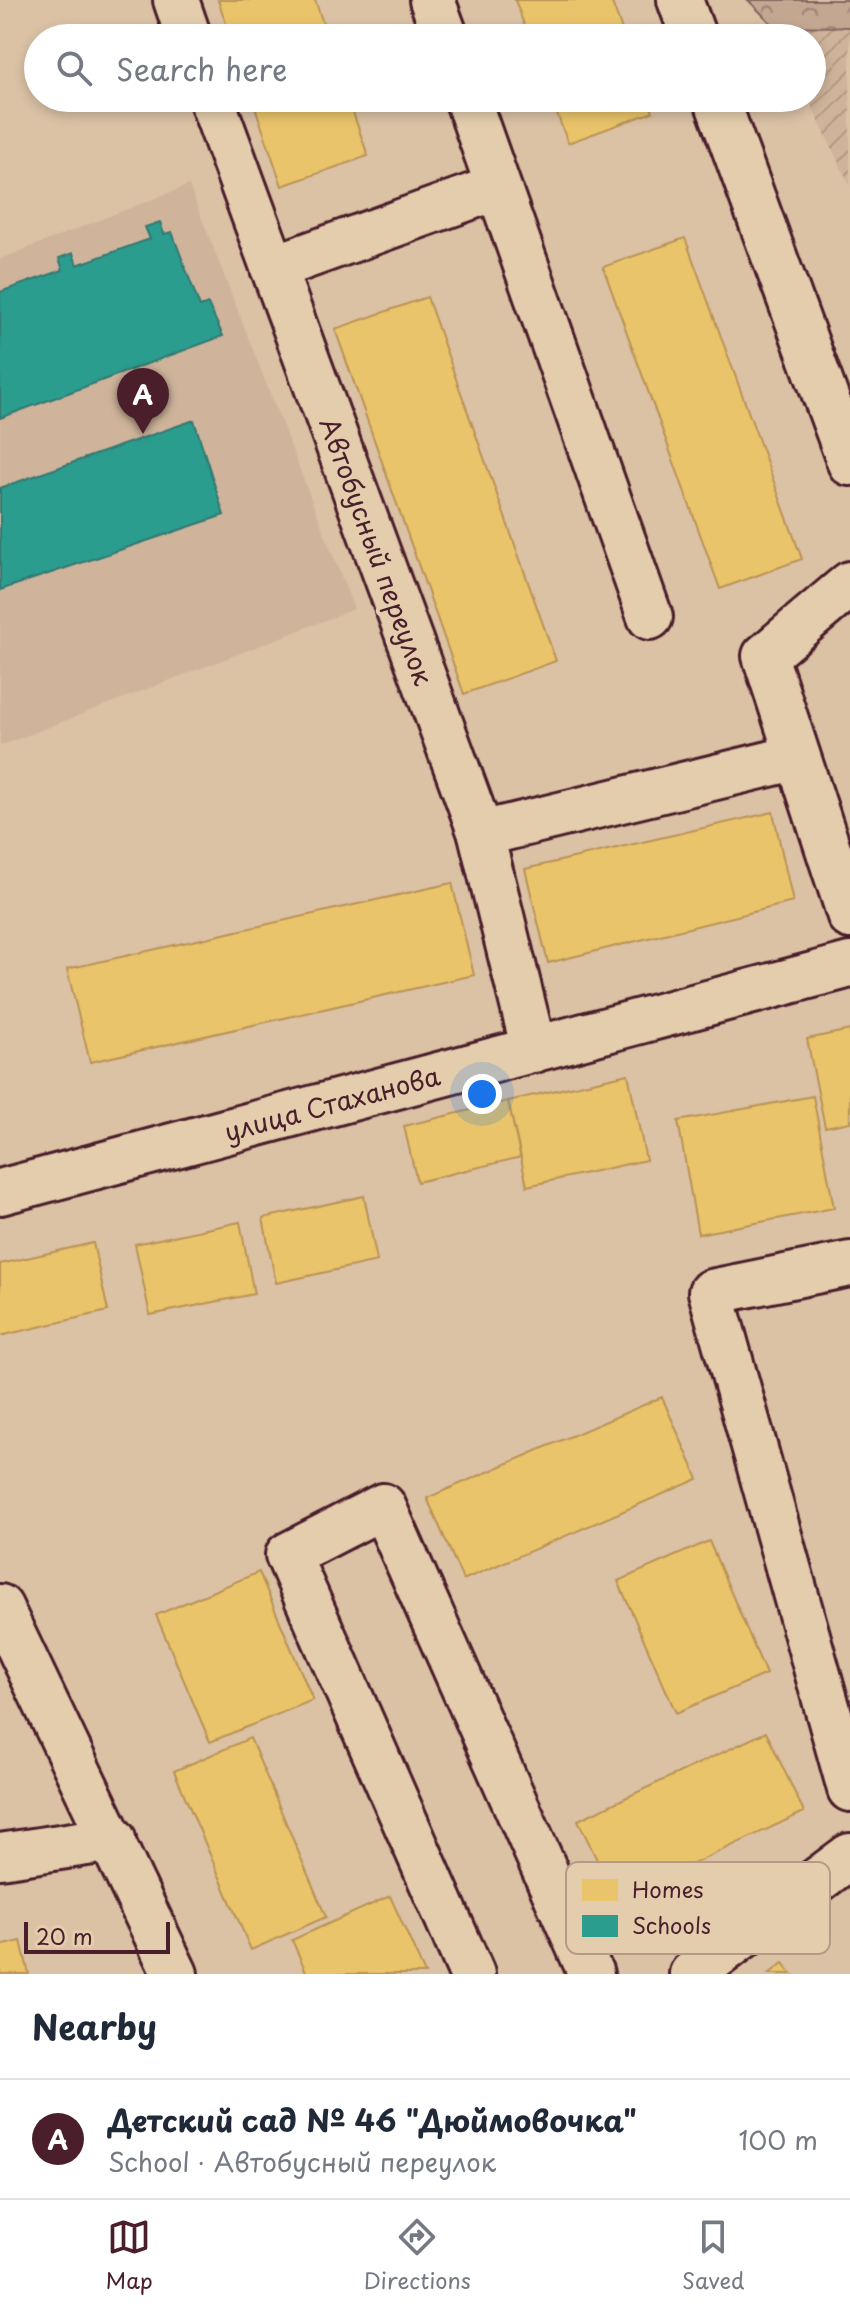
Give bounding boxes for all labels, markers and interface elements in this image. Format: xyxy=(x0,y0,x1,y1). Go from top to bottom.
search box xyxy=(24,24,826,112)
icon: search xyxy=(52,46,96,90)
text: Search here xyxy=(116,46,288,91)
pin: A xyxy=(117,368,169,434)
street label: Автобусный переулок xyxy=(310,412,444,691)
street label: улица Стаханова xyxy=(220,1055,445,1151)
your location xyxy=(462,1074,502,1114)
legend xyxy=(566,1862,830,1954)
text: Homes xyxy=(632,1872,703,1905)
text: Schools xyxy=(632,1908,711,1941)
scale bar xyxy=(24,1918,170,1954)
text: 20 m xyxy=(36,1919,93,1952)
text: Nearby xyxy=(32,2000,157,2052)
text: Детский сад № 46 "Дюймовочка" xyxy=(108,2097,637,2142)
text: A xyxy=(48,2120,68,2159)
text: 100 m xyxy=(738,2120,818,2159)
text: School · Автобусный переулок xyxy=(108,2142,496,2181)
tab: Map xyxy=(106,2215,153,2296)
tab: Directions xyxy=(364,2215,471,2296)
tab: Saved xyxy=(682,2215,744,2296)

